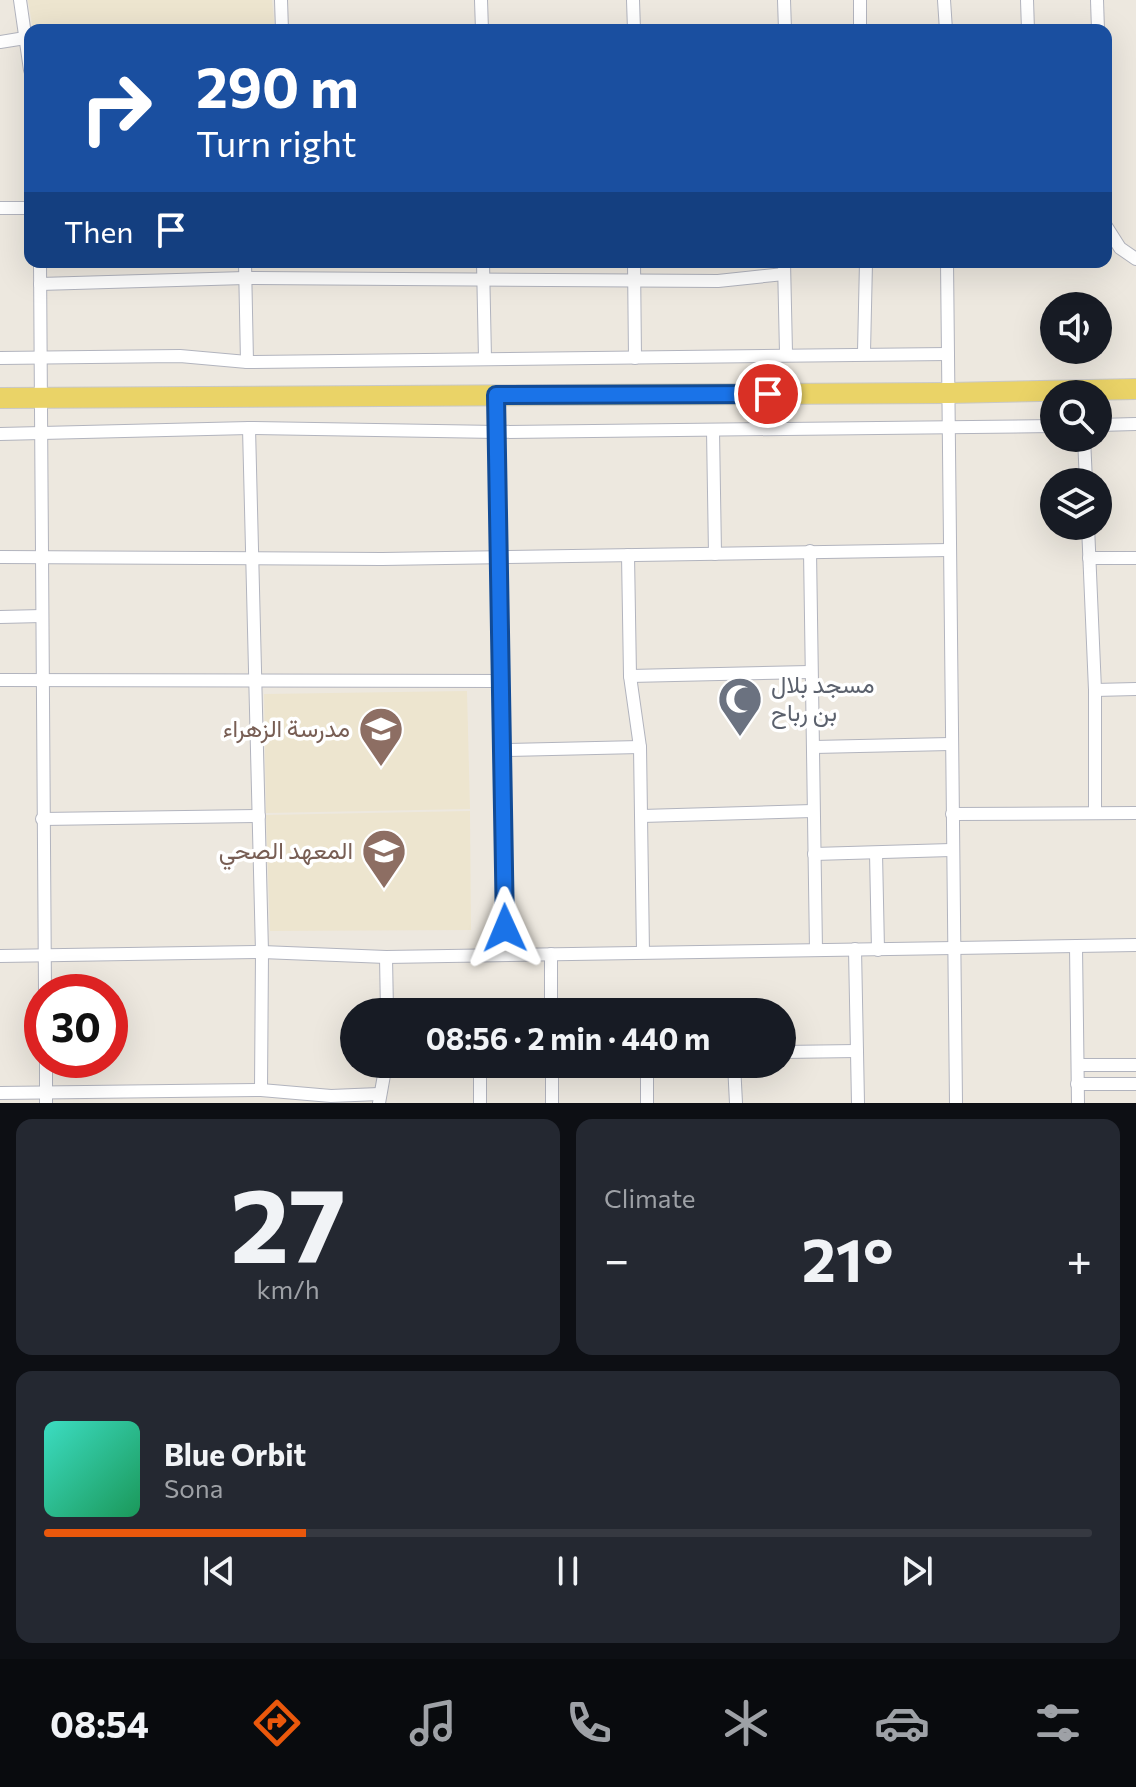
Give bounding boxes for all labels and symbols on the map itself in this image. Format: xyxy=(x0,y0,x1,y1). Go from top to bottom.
pin xyxy=(734,360,802,428)
place label: مسجد بلال بن رباح xyxy=(771,669,875,729)
mosque icon: مسجد بلال بن رباح xyxy=(716,675,764,738)
school or university icon: مدرسة الزهراء xyxy=(357,705,405,768)
place label: مدرسة الزهراء xyxy=(223,713,350,744)
school or university icon: المعهد الصحي xyxy=(360,827,408,890)
place label: المعهد الصحي xyxy=(219,835,353,870)
position arrow xyxy=(463,886,547,970)
speed limit sign: 30 xyxy=(24,974,128,1078)

